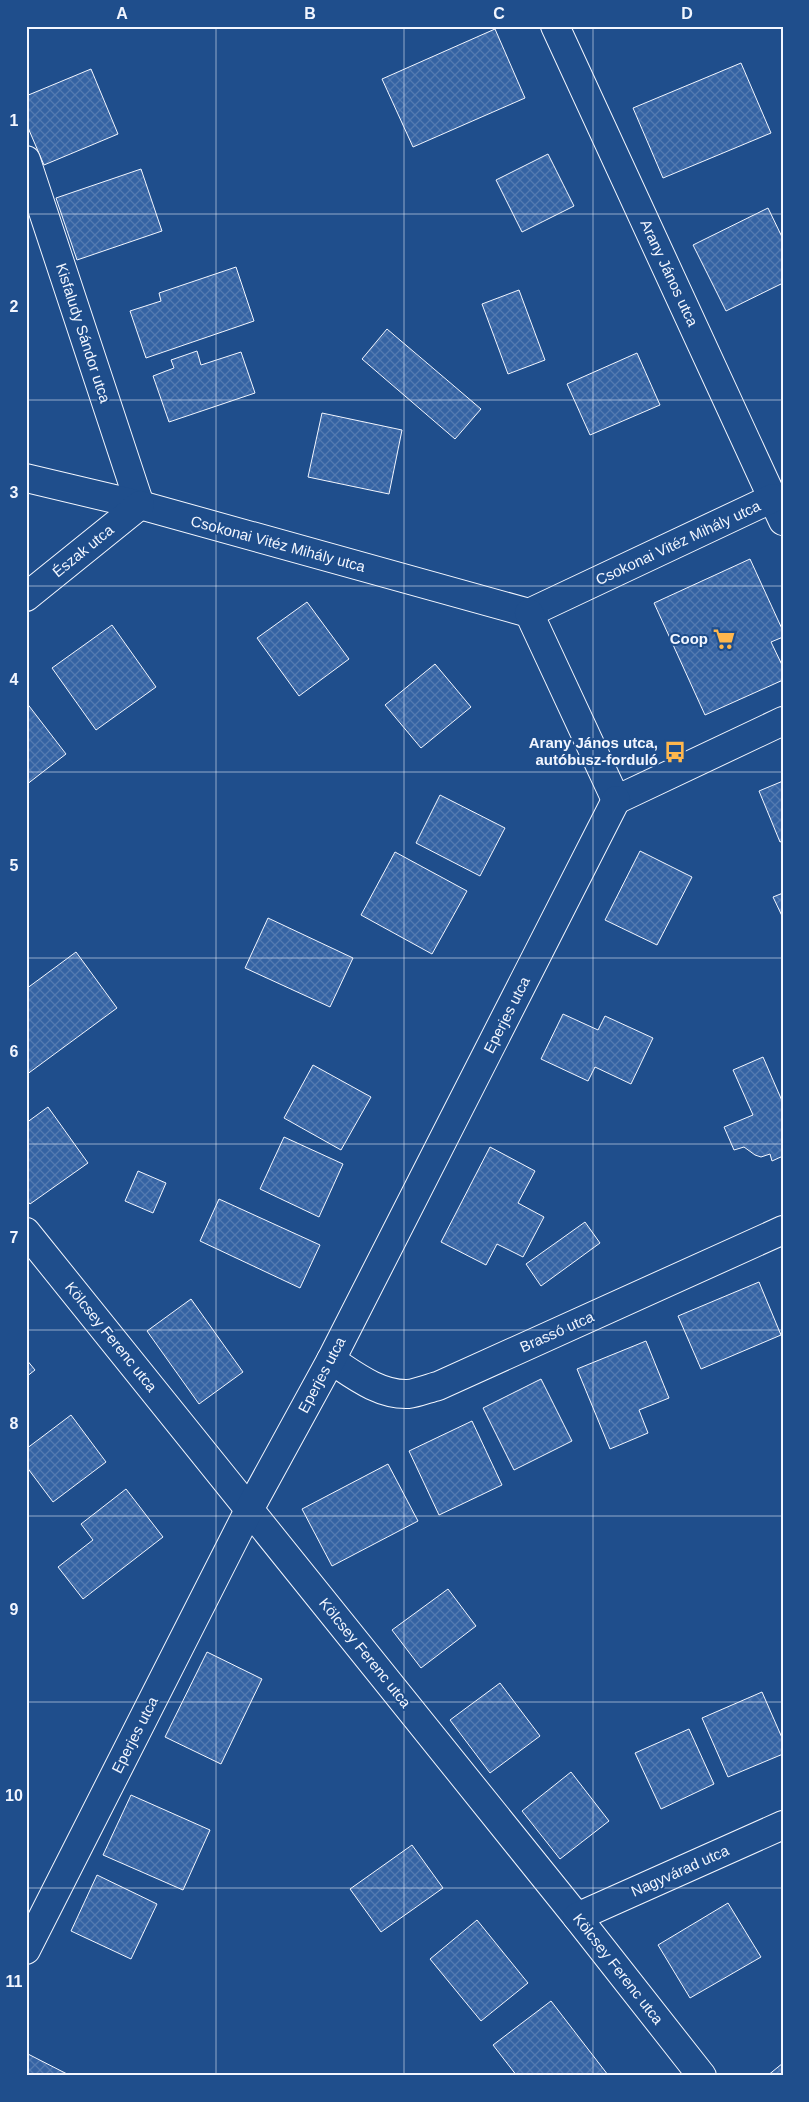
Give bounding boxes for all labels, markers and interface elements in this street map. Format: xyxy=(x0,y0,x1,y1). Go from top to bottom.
text: A xyxy=(116,5,128,22)
text: B xyxy=(304,5,316,22)
text: C xyxy=(493,5,505,22)
text: D xyxy=(681,5,693,22)
text: 1 xyxy=(10,112,19,129)
street label: Arany János utca xyxy=(637,217,702,329)
street label: Kisfaludy Sándor utca xyxy=(53,261,114,405)
text: 2 xyxy=(10,298,19,315)
text: 3 xyxy=(10,484,19,501)
street label: Csokonai Vitéz Mihály utca xyxy=(593,497,763,588)
street label: Csokonai Vitéz Mihály utca xyxy=(189,512,368,575)
street label: Észak utca xyxy=(49,521,117,580)
supermarket icon: Coop xyxy=(711,626,737,652)
place label: Coop xyxy=(670,630,708,647)
text: 4 xyxy=(10,671,19,688)
place label: Arany János utca, autóbusz-forduló xyxy=(529,734,658,768)
bus stop icon: Arany János utca, autóbusz-forduló xyxy=(662,739,688,765)
text: 5 xyxy=(10,857,19,874)
street label: Eperjes utca xyxy=(480,973,533,1056)
text: 6 xyxy=(10,1043,19,1060)
text: 7 xyxy=(10,1229,19,1246)
street label: Kölcsey Ferenc utca xyxy=(62,1279,161,1395)
street label: Brassó utca xyxy=(517,1307,597,1355)
street label: Eperjes utca xyxy=(294,1333,349,1416)
text: 8 xyxy=(10,1415,19,1432)
street label: Kölcsey Ferenc utca xyxy=(316,1595,415,1711)
text: 9 xyxy=(10,1601,19,1618)
street label: Eperjes utca xyxy=(108,1693,161,1776)
text: 10 xyxy=(5,1787,23,1804)
street label: Nagyvárad utca xyxy=(628,1841,732,1900)
street label: Kölcsey Ferenc utca xyxy=(570,1910,667,2028)
text: 11 xyxy=(6,1973,23,1990)

